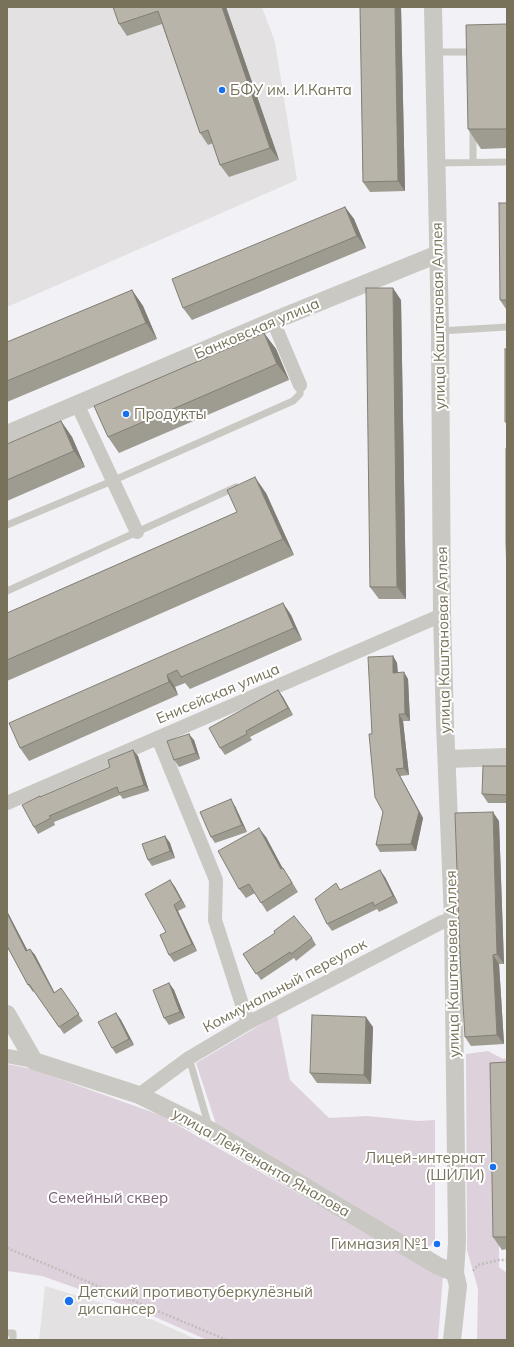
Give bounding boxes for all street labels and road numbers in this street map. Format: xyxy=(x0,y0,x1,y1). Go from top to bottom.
street label: улица Каштановая Аллея xyxy=(428,222,450,410)
street label: Банковская улица xyxy=(192,295,322,363)
street label: улица Каштановая Аллея xyxy=(433,546,455,734)
street label: Енисейская улица xyxy=(154,660,282,728)
street label: улица Каштановая Аллея xyxy=(442,870,464,1058)
street label: Коммунальный переулок xyxy=(200,935,370,1037)
street label: улица Лейтенанта Яналова xyxy=(169,1105,353,1221)

